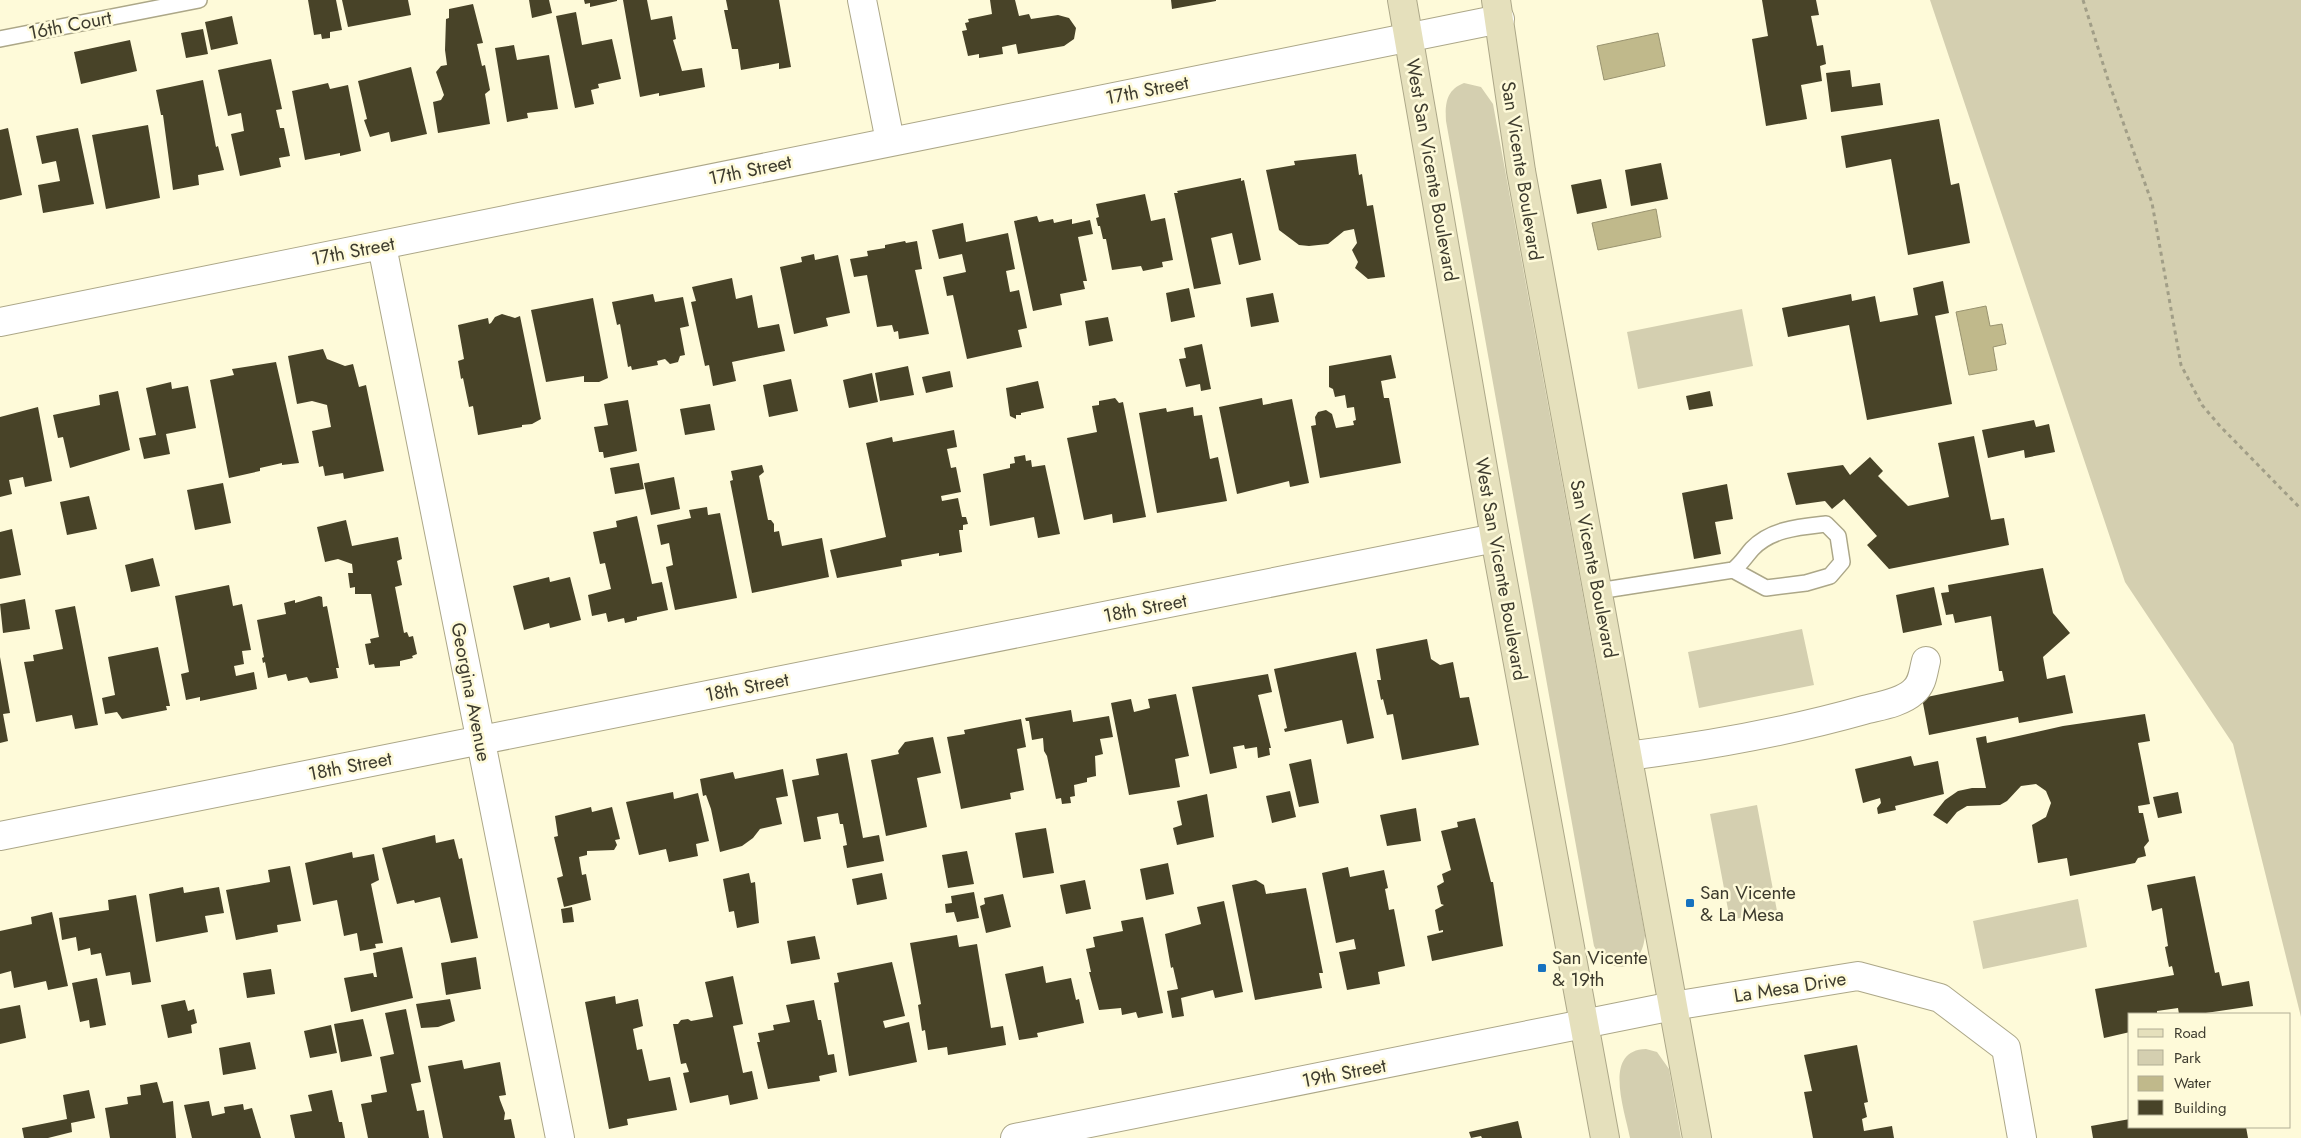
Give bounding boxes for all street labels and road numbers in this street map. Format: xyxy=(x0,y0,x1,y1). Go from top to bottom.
street label: 16th Court xyxy=(26,4,114,46)
street label: West San Vicente Boulevard xyxy=(1399,56,1465,284)
street label: 17th Street xyxy=(1103,69,1191,111)
street label: San Vicente Boulevard xyxy=(1494,79,1550,263)
street label: 17th Street xyxy=(706,148,794,192)
street label: 17th Street xyxy=(309,230,397,272)
street label: West San Vicente Boulevard xyxy=(1468,455,1534,683)
street label: San Vicente Boulevard xyxy=(1563,477,1625,661)
street label: 18th Street xyxy=(1101,587,1189,629)
street label: Georgina Avenue xyxy=(444,620,498,764)
street label: 18th Street xyxy=(703,666,791,708)
street label: 18th Street xyxy=(306,745,394,787)
street label: La Mesa Drive xyxy=(1732,965,1848,1009)
street label: 19th Street xyxy=(1300,1052,1389,1094)

